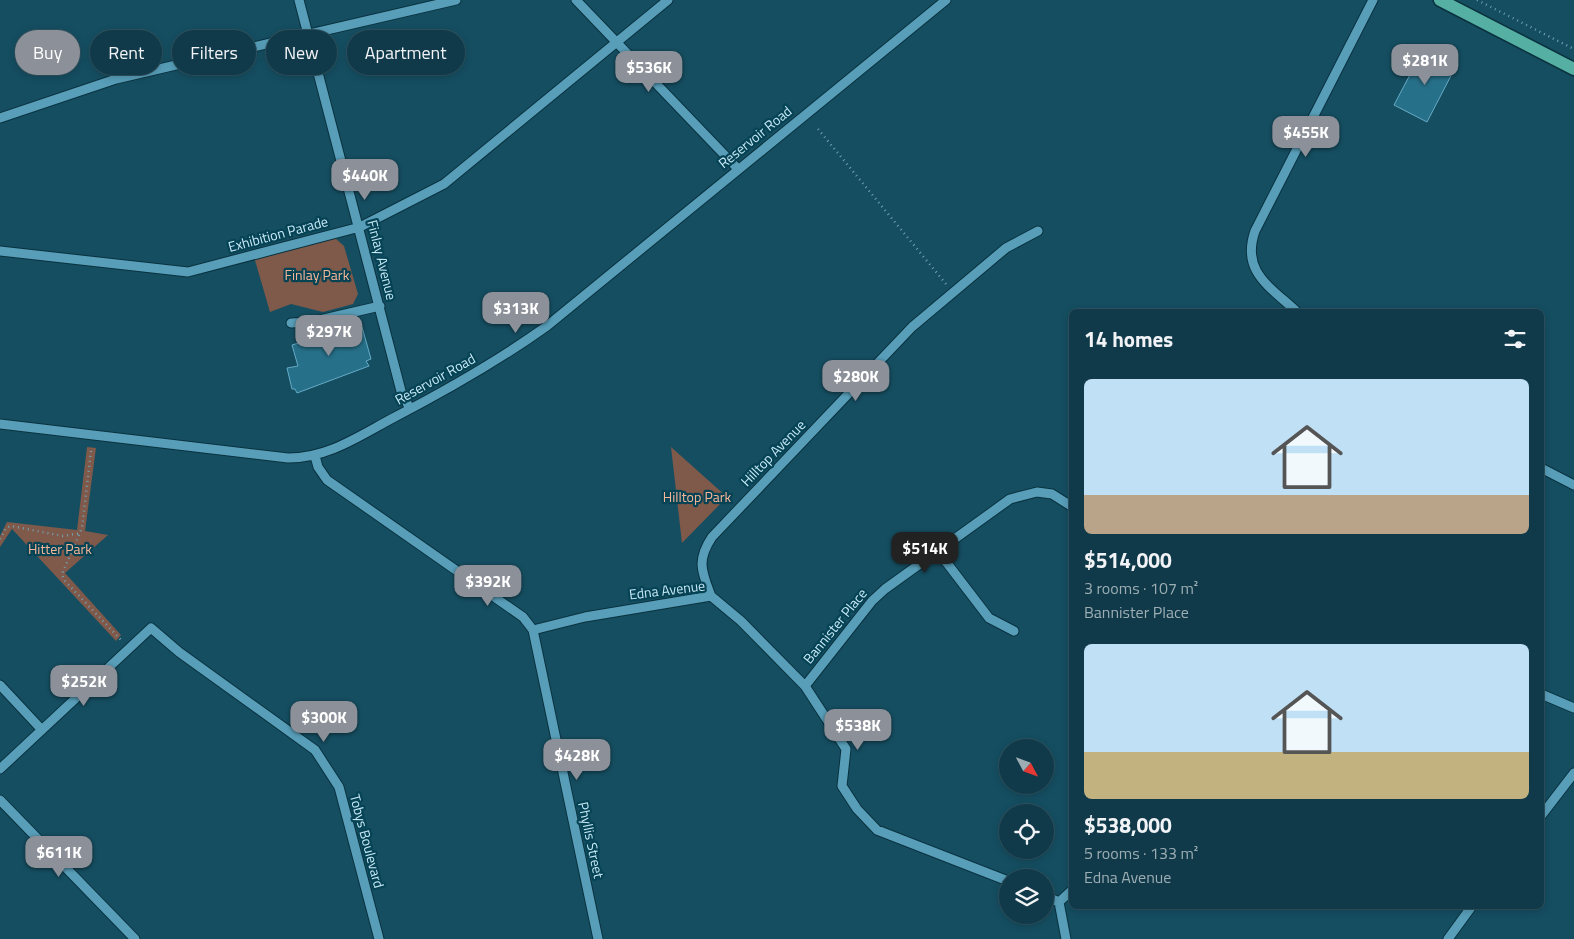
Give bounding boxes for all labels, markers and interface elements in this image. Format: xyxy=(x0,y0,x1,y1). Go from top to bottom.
chip: Buy xyxy=(15,30,80,75)
chip: Rent xyxy=(90,30,162,75)
chip: Filters xyxy=(172,30,256,75)
chip: New xyxy=(266,30,337,75)
chip: Apartment xyxy=(347,30,465,75)
pin: $281K xyxy=(1390,44,1460,86)
text: $281K xyxy=(1402,48,1448,72)
pin: $536K xyxy=(614,51,684,93)
text: $536K xyxy=(626,55,672,79)
street label: Reservoir Road xyxy=(713,100,796,173)
pin: $455K xyxy=(1271,116,1341,158)
text: $455K xyxy=(1283,120,1329,144)
pin: $440K xyxy=(330,158,400,201)
text: $440K xyxy=(342,163,388,187)
street label: Exhibition Parade xyxy=(226,210,330,257)
street label: Finlay Avenue xyxy=(362,218,403,302)
park label: Finlay Park xyxy=(285,264,350,285)
pin: $313K xyxy=(481,292,551,334)
text: $313K xyxy=(493,296,539,320)
pin: $297K xyxy=(294,314,364,357)
text: $297K xyxy=(306,319,352,343)
text: 14 homes xyxy=(1084,323,1173,355)
icon: filters xyxy=(1501,325,1529,353)
street label: Reservoir Road xyxy=(391,348,479,409)
pin: $280K xyxy=(821,360,891,402)
text: $280K xyxy=(833,364,879,388)
icon: home xyxy=(1262,412,1352,502)
street label: Hilltop Avenue xyxy=(735,415,810,491)
park label: Hilltop Park xyxy=(663,486,732,507)
pin: $514K xyxy=(890,532,960,574)
text: $514K xyxy=(902,536,948,560)
park label: Hitter Park xyxy=(28,538,92,559)
text: $514,000 xyxy=(1084,544,1172,576)
pin: $392K xyxy=(453,564,523,607)
text: $392K xyxy=(465,569,511,593)
street label: Edna Avenue xyxy=(628,574,706,605)
text: 3 rooms · 107 m² xyxy=(1084,576,1198,600)
street label: Bannister Place xyxy=(798,583,872,668)
text: Bannister Place xyxy=(1084,600,1189,624)
pin: $252K xyxy=(49,664,119,707)
text: $252K xyxy=(61,669,107,693)
icon: home xyxy=(1262,677,1352,767)
pin: $300K xyxy=(289,700,359,743)
text: $300K xyxy=(301,705,347,729)
pin: $538K xyxy=(823,708,893,751)
text: $538K xyxy=(835,713,881,737)
pin: $428K xyxy=(542,738,612,781)
north arrow xyxy=(999,739,1054,794)
map controls xyxy=(999,739,1054,924)
text: $428K xyxy=(554,743,600,767)
street label: Tobys Boulevard xyxy=(345,792,390,890)
street label: Phyllis Street xyxy=(573,800,610,880)
button: locate xyxy=(999,804,1054,859)
text: $538,000 xyxy=(1084,809,1172,841)
pin: $611K xyxy=(24,836,94,878)
text: $611K xyxy=(36,840,82,864)
text: 5 rooms · 133 m² xyxy=(1084,841,1198,865)
text: Edna Avenue xyxy=(1084,865,1171,889)
button: layers xyxy=(999,869,1054,924)

